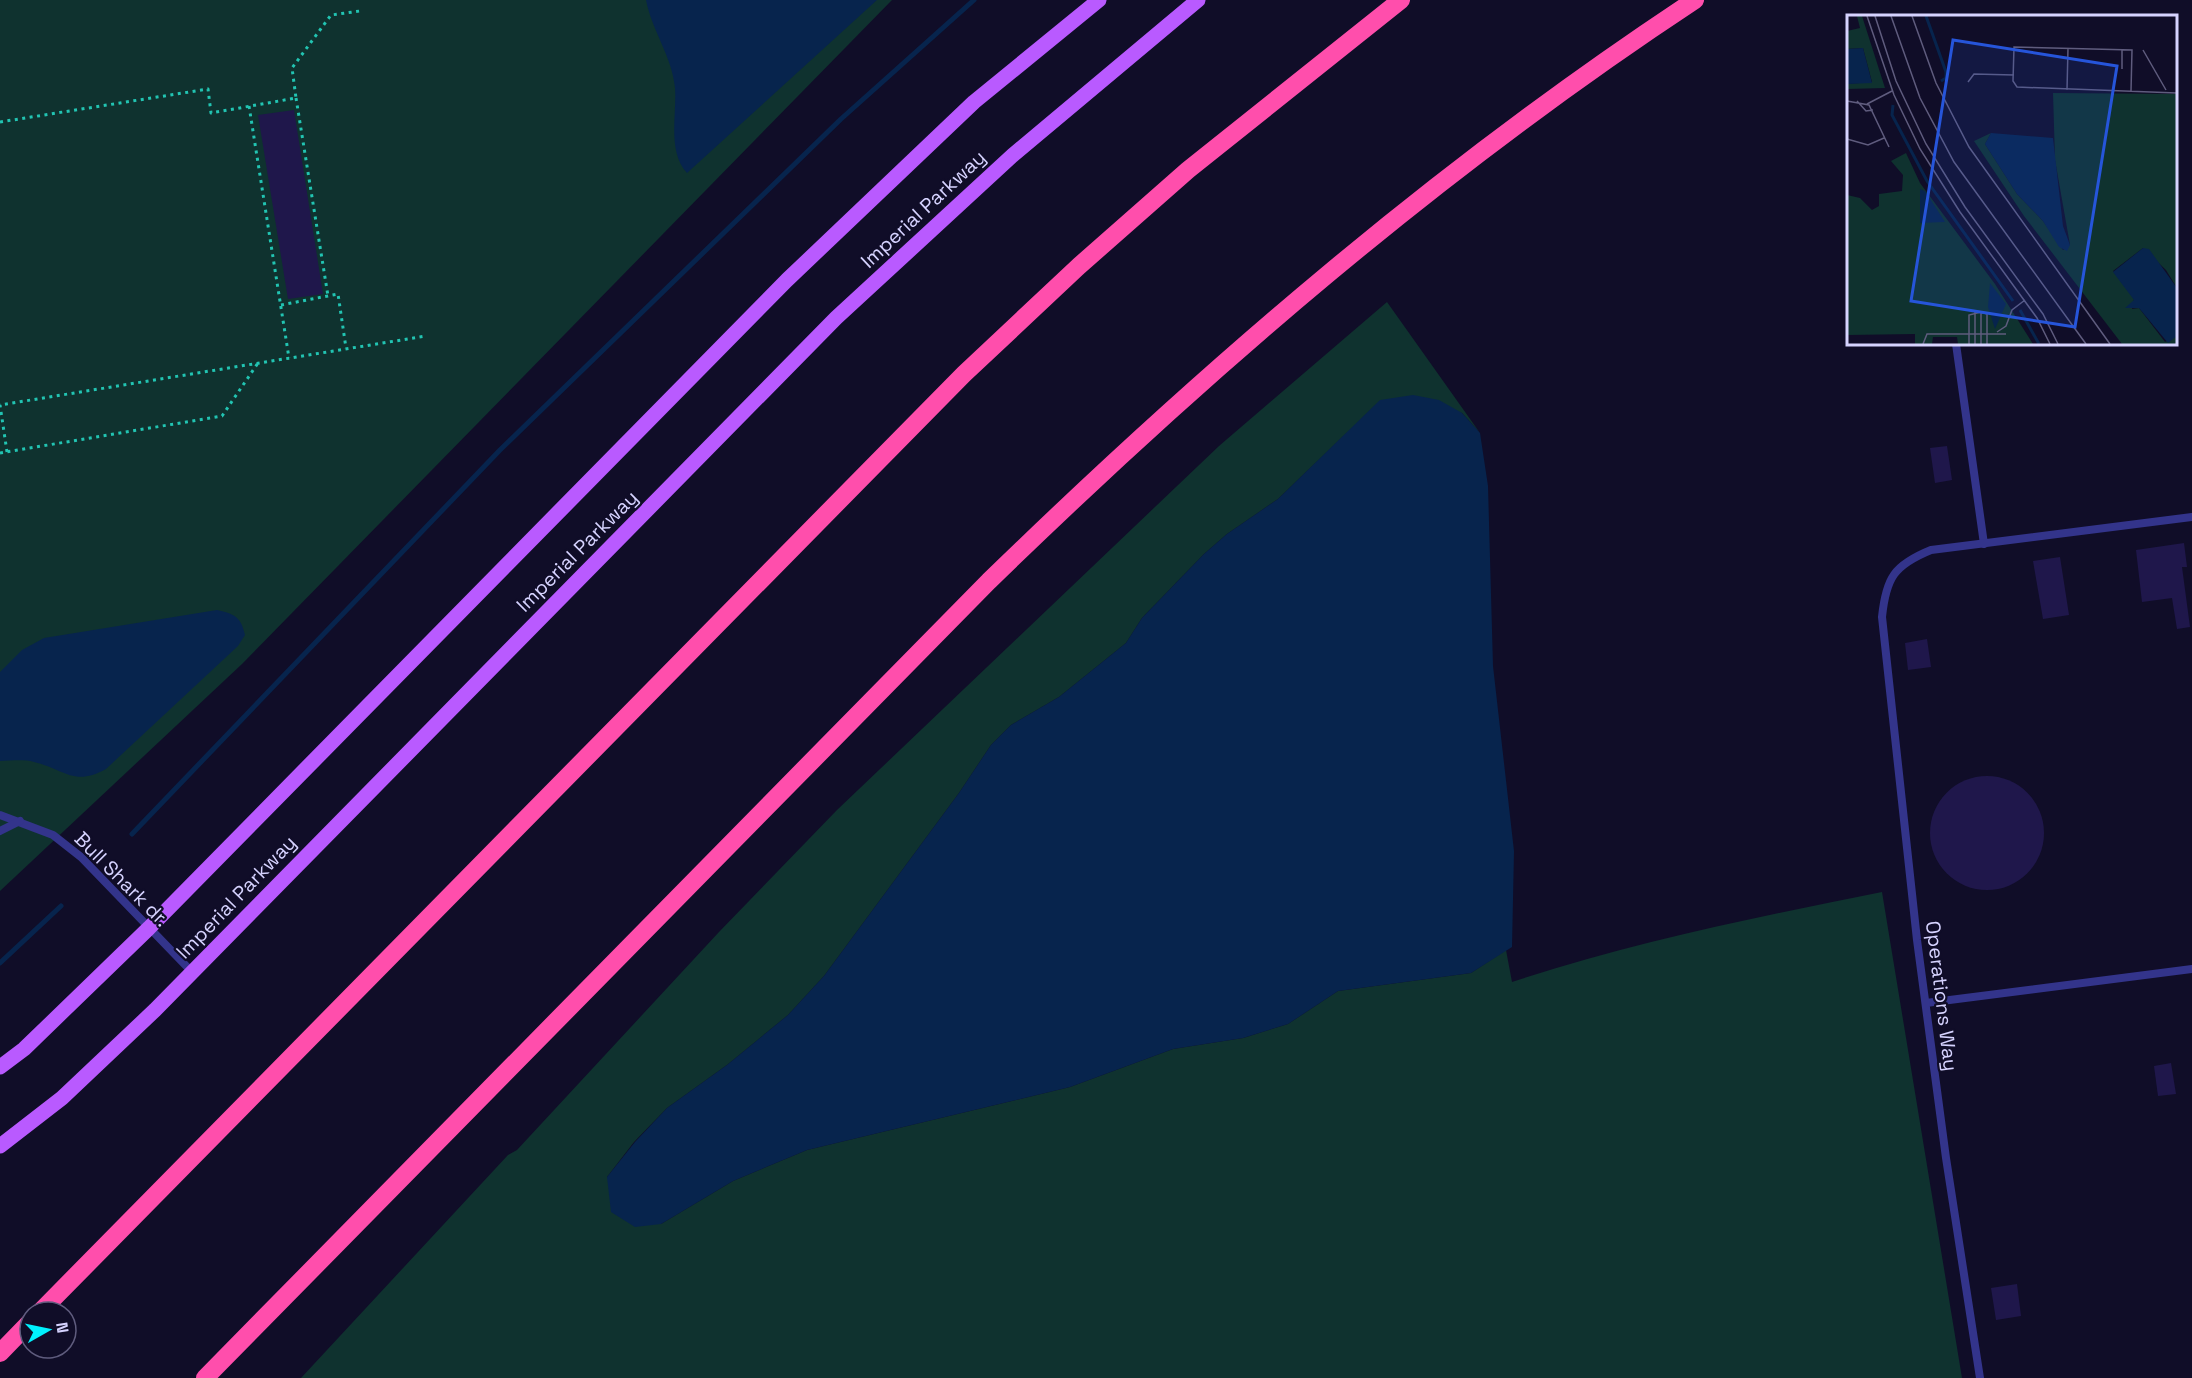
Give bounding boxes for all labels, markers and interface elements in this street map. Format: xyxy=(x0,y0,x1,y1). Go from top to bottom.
inset map xyxy=(1847,15,2177,345)
street label: Imperial Parkway xyxy=(855,144,991,274)
street label: Imperial Parkway xyxy=(511,485,643,617)
street label: Bull Shark dr. xyxy=(69,826,175,932)
street label: Imperial Parkway xyxy=(170,830,302,964)
street label: Operations Way xyxy=(1920,919,1964,1073)
north arrow xyxy=(18,1300,78,1360)
text: N xyxy=(51,1321,74,1335)

